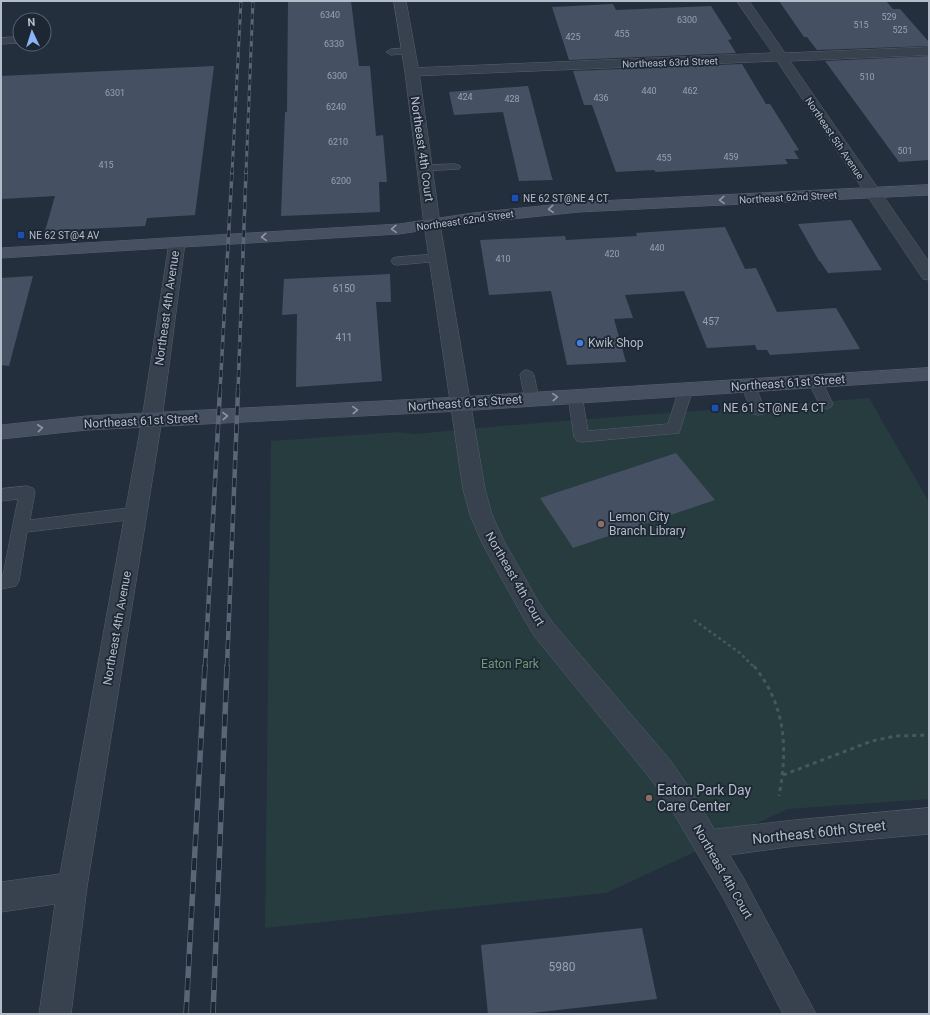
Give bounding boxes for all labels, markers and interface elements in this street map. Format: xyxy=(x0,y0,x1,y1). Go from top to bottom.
house number: 6340 xyxy=(320,10,340,20)
north arrow xyxy=(12,12,52,52)
house number: 529 xyxy=(881,12,897,22)
house number: 6300 xyxy=(677,15,697,25)
text: N xyxy=(27,16,36,29)
house number: 515 xyxy=(853,20,869,30)
house number: 525 xyxy=(892,25,908,35)
house number: 455 xyxy=(614,29,630,39)
house number: 425 xyxy=(565,32,581,42)
house number: 6330 xyxy=(324,39,344,49)
street label: Northeast 63rd Street xyxy=(622,55,718,70)
house number: 6300 xyxy=(327,71,347,81)
house number: 510 xyxy=(859,72,875,82)
house number: 440 xyxy=(641,86,657,96)
house number: 462 xyxy=(682,86,698,96)
house number: 6301 xyxy=(105,88,125,98)
house number: 424 xyxy=(457,92,473,102)
house number: 436 xyxy=(593,93,609,103)
house number: 428 xyxy=(504,94,520,104)
street label: Northeast 4th Court xyxy=(408,95,436,203)
street label: Northeast 5th Avenue xyxy=(803,95,866,181)
house number: 6240 xyxy=(326,102,346,112)
house number: 6210 xyxy=(328,137,348,147)
house number: 501 xyxy=(897,146,913,156)
house number: 459 xyxy=(723,152,739,162)
house number: 455 xyxy=(656,153,672,163)
house number: 415 xyxy=(98,160,114,170)
house number: 6200 xyxy=(331,176,351,186)
street label: Northeast 62nd Street xyxy=(739,189,837,206)
marker: NE 62 ST@NE 4 CT xyxy=(510,193,520,203)
place label: NE 62 ST@NE 4 CT xyxy=(523,193,609,204)
one-way arrow xyxy=(719,196,725,205)
one-way arrow xyxy=(547,205,554,214)
street label: Northeast 62nd Street xyxy=(416,208,514,233)
one-way arrow xyxy=(391,225,397,234)
marker: NE 62 ST@4 AV xyxy=(16,230,26,240)
place label: NE 62 ST@4 AV xyxy=(29,230,100,241)
one-way arrow xyxy=(261,233,267,242)
house number: 440 xyxy=(649,243,665,253)
house number: 420 xyxy=(604,249,620,259)
street label: Northeast 4th Avenue xyxy=(152,250,182,366)
house number: 410 xyxy=(495,254,511,264)
house number: 6150 xyxy=(333,283,356,294)
house number: 457 xyxy=(703,316,720,327)
house number: 411 xyxy=(336,332,352,343)
place label: Kwik Shop xyxy=(588,336,644,350)
marker: Kwik Shop xyxy=(575,338,585,348)
street label: Northeast 61st Street xyxy=(730,372,846,394)
street label: Northeast 61st Street xyxy=(407,392,523,414)
one-way arrow xyxy=(552,393,558,402)
place label: NE 61 ST@NE 4 CT xyxy=(723,401,826,415)
marker: NE 61 ST@NE 4 CT xyxy=(710,403,720,413)
one-way arrow xyxy=(352,405,358,414)
street label: Northeast 61st Street xyxy=(83,411,199,431)
one-way arrow xyxy=(222,412,228,421)
one-way arrow xyxy=(37,424,43,433)
place label: Lemon City Branch Library xyxy=(609,510,686,538)
marker: Lemon City Branch Library xyxy=(596,519,606,529)
street label: Northeast 4th Court xyxy=(482,530,548,628)
street label: Northeast 4th Avenue xyxy=(100,570,134,686)
park label: Eaton Park xyxy=(481,657,540,671)
place label: Eaton Park Day Care Center xyxy=(657,782,752,814)
marker: Eaton Park Day Care Center xyxy=(644,793,654,803)
street label: Northeast 60th Street xyxy=(751,817,887,847)
street label: Northeast 4th Court xyxy=(690,823,756,921)
house number: 5980 xyxy=(549,960,576,974)

